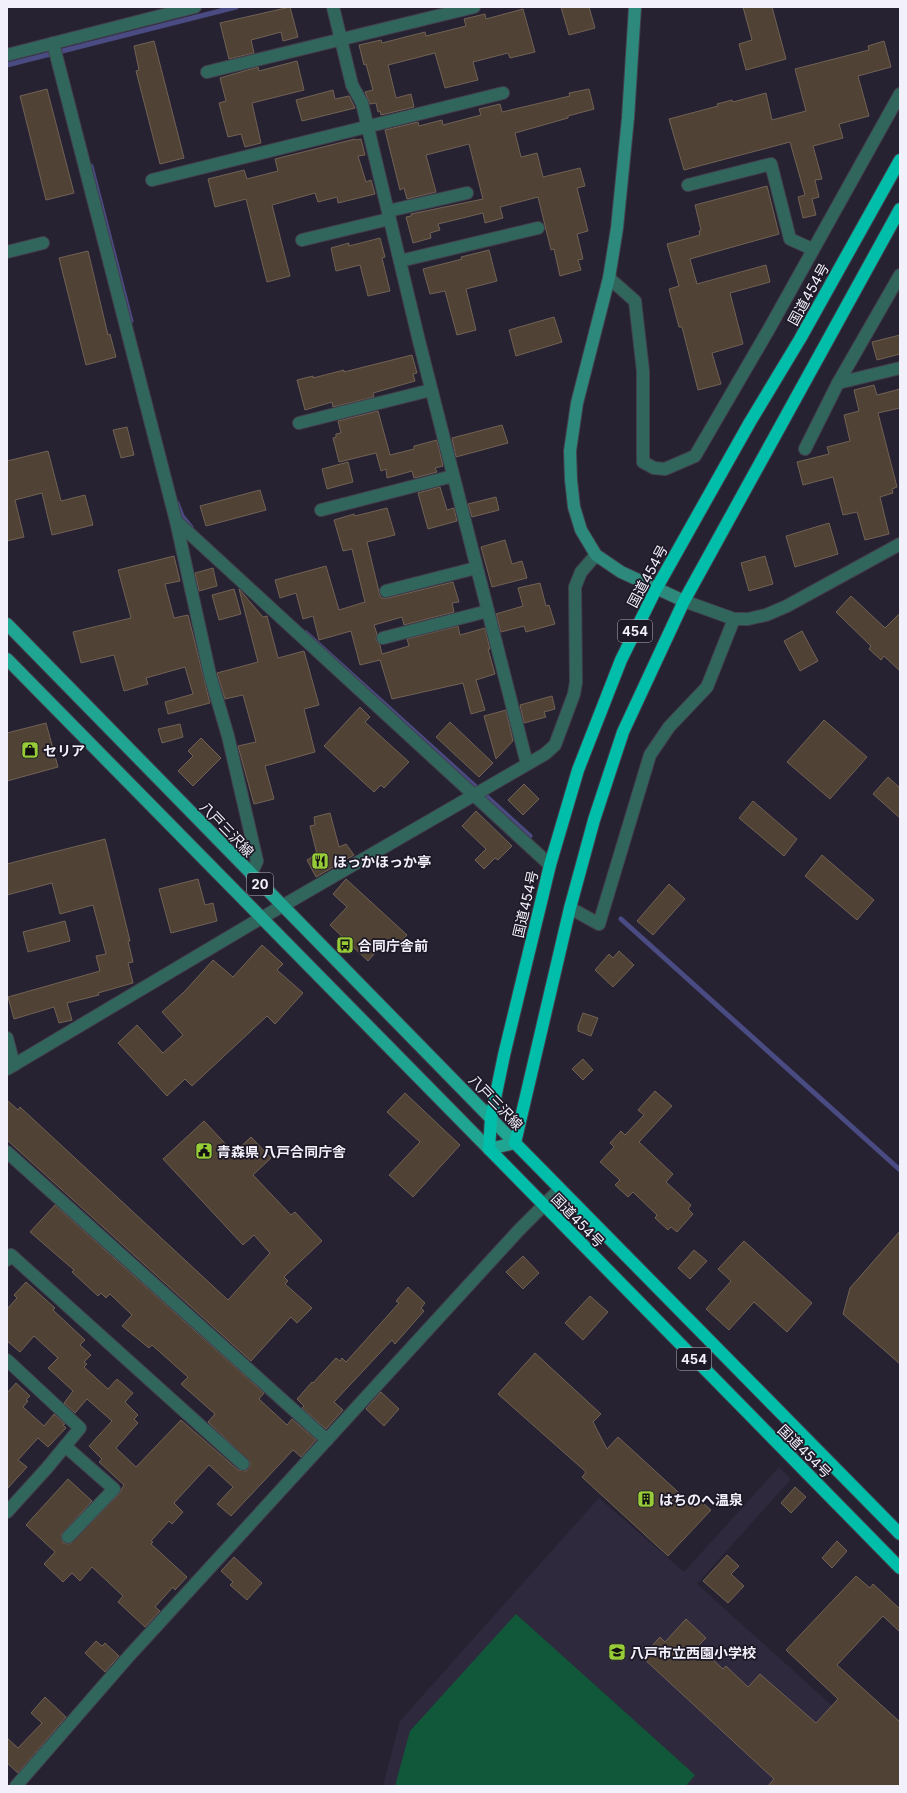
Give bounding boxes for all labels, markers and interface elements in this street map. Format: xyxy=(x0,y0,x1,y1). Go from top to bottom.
street label: 国道454号 xyxy=(784,260,832,328)
street label: 国道454号 xyxy=(623,542,671,610)
road number: 454 xyxy=(618,620,652,642)
shop icon: セリア xyxy=(20,740,40,760)
place label: セリア xyxy=(43,742,85,759)
street label: 八戸三沢線 xyxy=(197,798,257,860)
restaurant icon: ほっかほっか亭 xyxy=(310,851,330,871)
place label: ほっかほっか亭 xyxy=(333,853,431,870)
street label: 国道454号 xyxy=(509,869,541,939)
road number: 20 xyxy=(247,873,273,895)
bus stop icon: 合同庁舎前 xyxy=(335,935,355,955)
place label: 合同庁舎前 xyxy=(358,937,428,954)
street label: 八戸三沢線 xyxy=(466,1071,526,1133)
public building icon: 青森県 八戸合同庁舎 xyxy=(194,1141,214,1161)
place label: 青森県 八戸合同庁舎 xyxy=(217,1143,346,1160)
street label: 国道454号 xyxy=(548,1189,608,1251)
road number: 454 xyxy=(677,1348,711,1370)
street label: 国道454号 xyxy=(775,1421,835,1481)
building icon: はちのへ温泉 xyxy=(636,1489,656,1509)
place label: はちのへ温泉 xyxy=(659,1491,743,1508)
school or university icon: 八戸市立西園小学校 xyxy=(607,1642,627,1662)
place label: 八戸市立西園小学校 xyxy=(630,1644,756,1661)

